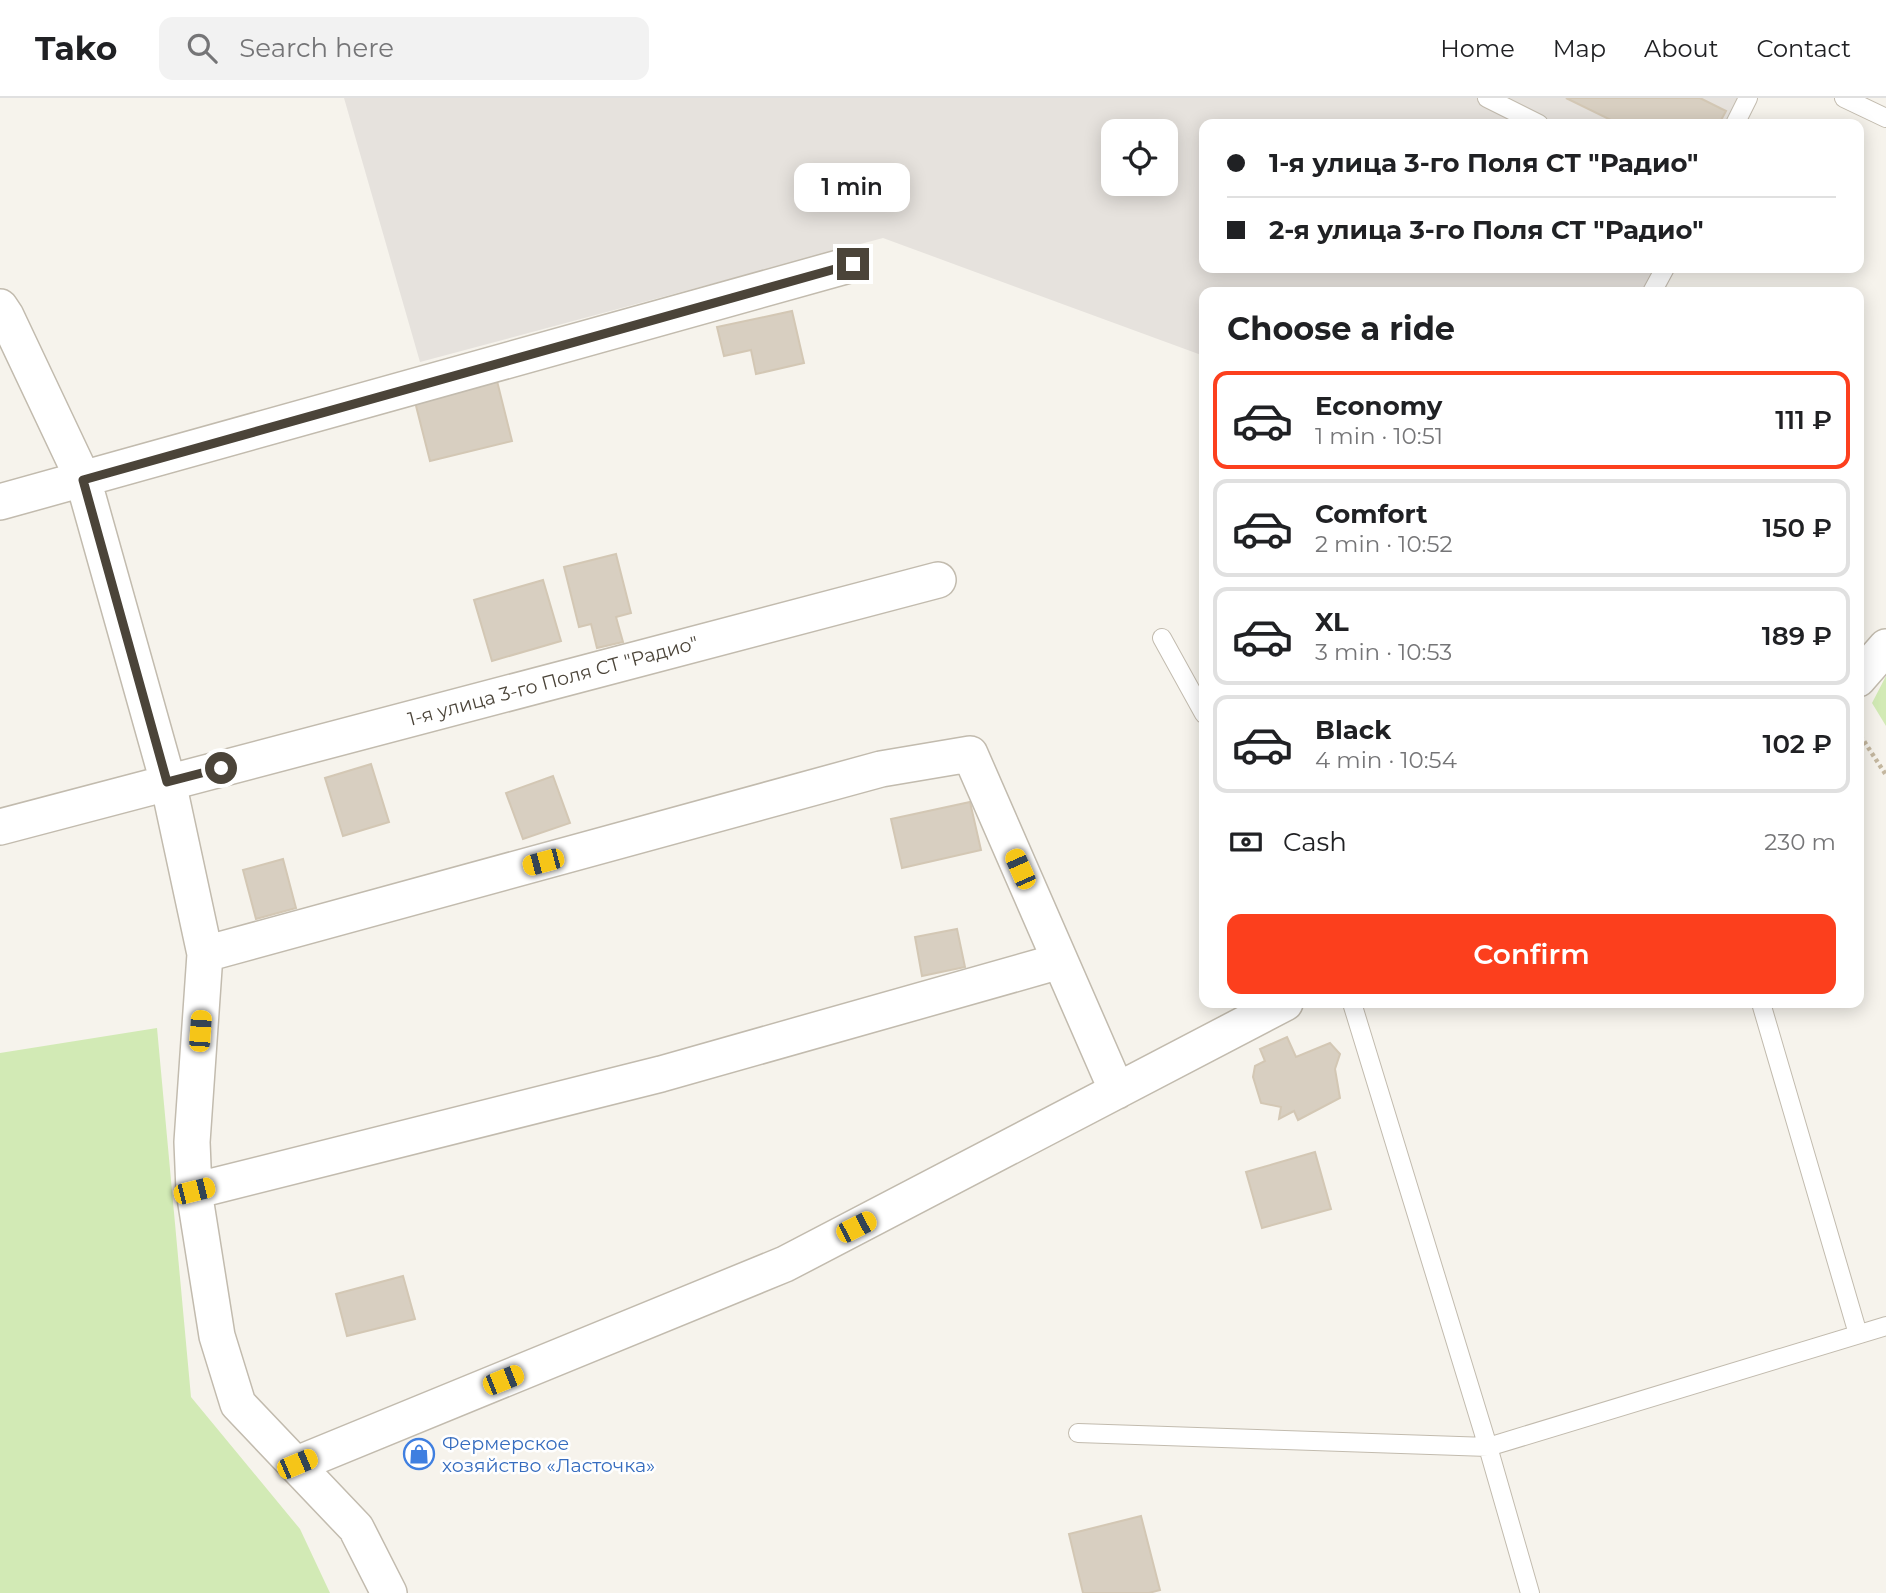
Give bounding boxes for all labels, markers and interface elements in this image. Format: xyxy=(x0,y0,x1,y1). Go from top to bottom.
search box xyxy=(159,17,649,80)
text: Tako xyxy=(35,28,117,68)
icon: search xyxy=(183,29,221,67)
text: Search here xyxy=(239,32,394,64)
text: Home xyxy=(1440,34,1515,63)
text: Map xyxy=(1553,34,1606,63)
text: About xyxy=(1644,34,1718,63)
text: Contact xyxy=(1756,34,1851,63)
map controls xyxy=(1101,119,1178,196)
button: locate xyxy=(1101,119,1178,196)
text: 1-я улица 3-го Поля СТ "Радио" xyxy=(1269,147,1698,179)
callout: 1 min xyxy=(795,162,911,212)
text: 1 min xyxy=(821,173,883,201)
text: 2-я улица 3-го Поля СТ "Радио" xyxy=(1269,214,1704,246)
route end xyxy=(837,248,869,280)
text: Choose a ride xyxy=(1227,309,1455,348)
icon: car xyxy=(1231,389,1294,452)
text: Economy xyxy=(1315,390,1442,422)
text: 111 ₽ xyxy=(1775,404,1832,436)
text: 1 min · 10:51 xyxy=(1315,422,1443,450)
icon: car xyxy=(1231,497,1294,560)
text: Comfort xyxy=(1315,498,1427,530)
text: 150 ₽ xyxy=(1762,512,1832,544)
text: 2 min · 10:52 xyxy=(1315,530,1452,558)
icon: car xyxy=(1231,605,1294,668)
text: XL xyxy=(1315,606,1349,638)
text: 189 ₽ xyxy=(1762,620,1832,652)
street label: 1-я улица 3-го Поля СТ "Радио" xyxy=(405,631,701,731)
text: 3 min · 10:53 xyxy=(1315,638,1452,666)
icon: car xyxy=(1231,713,1294,776)
text: Black xyxy=(1315,714,1391,746)
text: 102 ₽ xyxy=(1763,728,1832,760)
text: 4 min · 10:54 xyxy=(1315,746,1457,774)
route start xyxy=(205,752,237,784)
icon: cash xyxy=(1227,823,1265,861)
text: Cash xyxy=(1283,826,1347,858)
text: 230 m xyxy=(1764,828,1836,856)
car xyxy=(520,846,567,878)
car xyxy=(1002,846,1039,892)
button: Confirm xyxy=(1227,914,1836,994)
car xyxy=(189,1009,212,1053)
car xyxy=(172,1176,217,1206)
car xyxy=(833,1208,880,1246)
car xyxy=(480,1362,527,1398)
place label: Фермерское хозяйство «Ласточка» xyxy=(442,1432,655,1477)
shop icon: Фермерское хозяйство «Ласточка» xyxy=(402,1437,436,1471)
car xyxy=(274,1446,321,1482)

